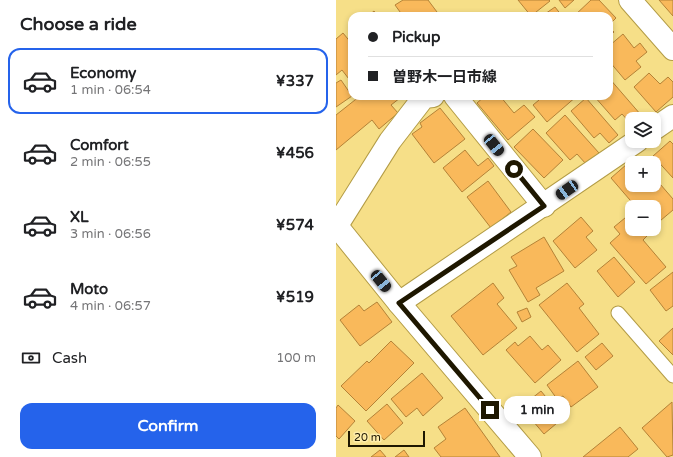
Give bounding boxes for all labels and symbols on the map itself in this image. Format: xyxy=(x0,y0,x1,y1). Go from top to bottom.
car xyxy=(482,132,506,158)
route start xyxy=(505,160,523,178)
car xyxy=(554,178,580,202)
car xyxy=(369,268,393,294)
callout: 1 min xyxy=(504,396,570,424)
route end xyxy=(481,401,499,419)
scale bar xyxy=(348,429,425,448)

